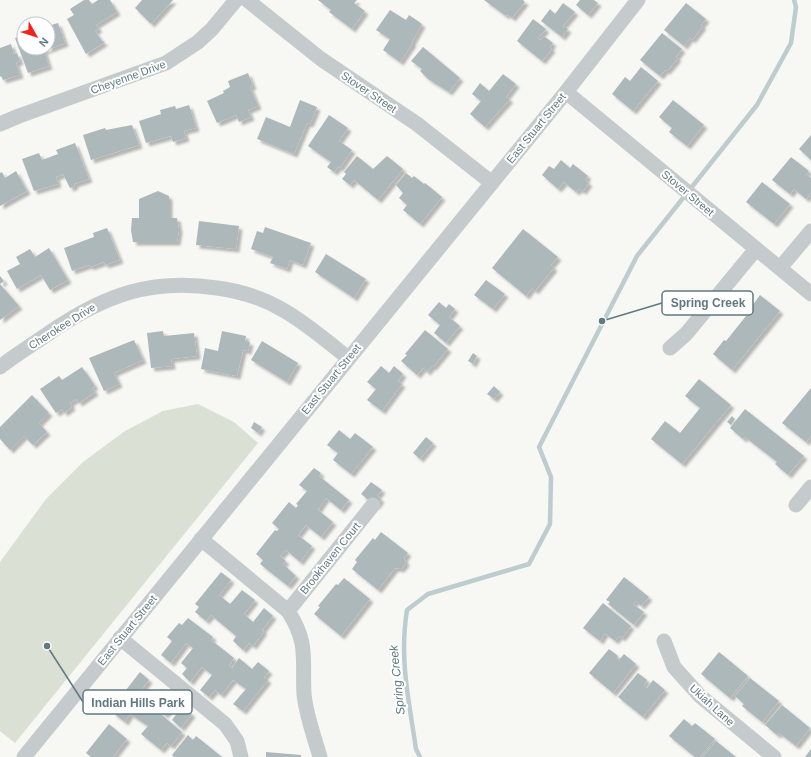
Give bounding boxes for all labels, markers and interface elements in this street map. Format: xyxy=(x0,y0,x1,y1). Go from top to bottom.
north arrow xyxy=(16,16,56,56)
text: N xyxy=(37,35,51,49)
street label: Cheyenne Drive xyxy=(89,58,167,96)
street label: Stover Street xyxy=(339,69,399,115)
street label: East Stuart Street xyxy=(504,90,568,166)
street label: Stover Street xyxy=(660,168,716,218)
callout: Spring Creek xyxy=(662,291,753,315)
text: Spring Creek xyxy=(671,296,746,310)
street label: Cherokee Drive xyxy=(26,301,98,351)
street label: East Stuart Street xyxy=(299,341,363,417)
street label: Brookhaven Court xyxy=(297,520,363,596)
street label: East Stuart Street xyxy=(95,592,159,668)
water label: Spring Creek xyxy=(386,643,408,716)
street label: Ukiah Lane xyxy=(687,682,737,728)
callout: Indian Hills Park xyxy=(83,690,192,714)
text: Indian Hills Park xyxy=(91,696,185,710)

